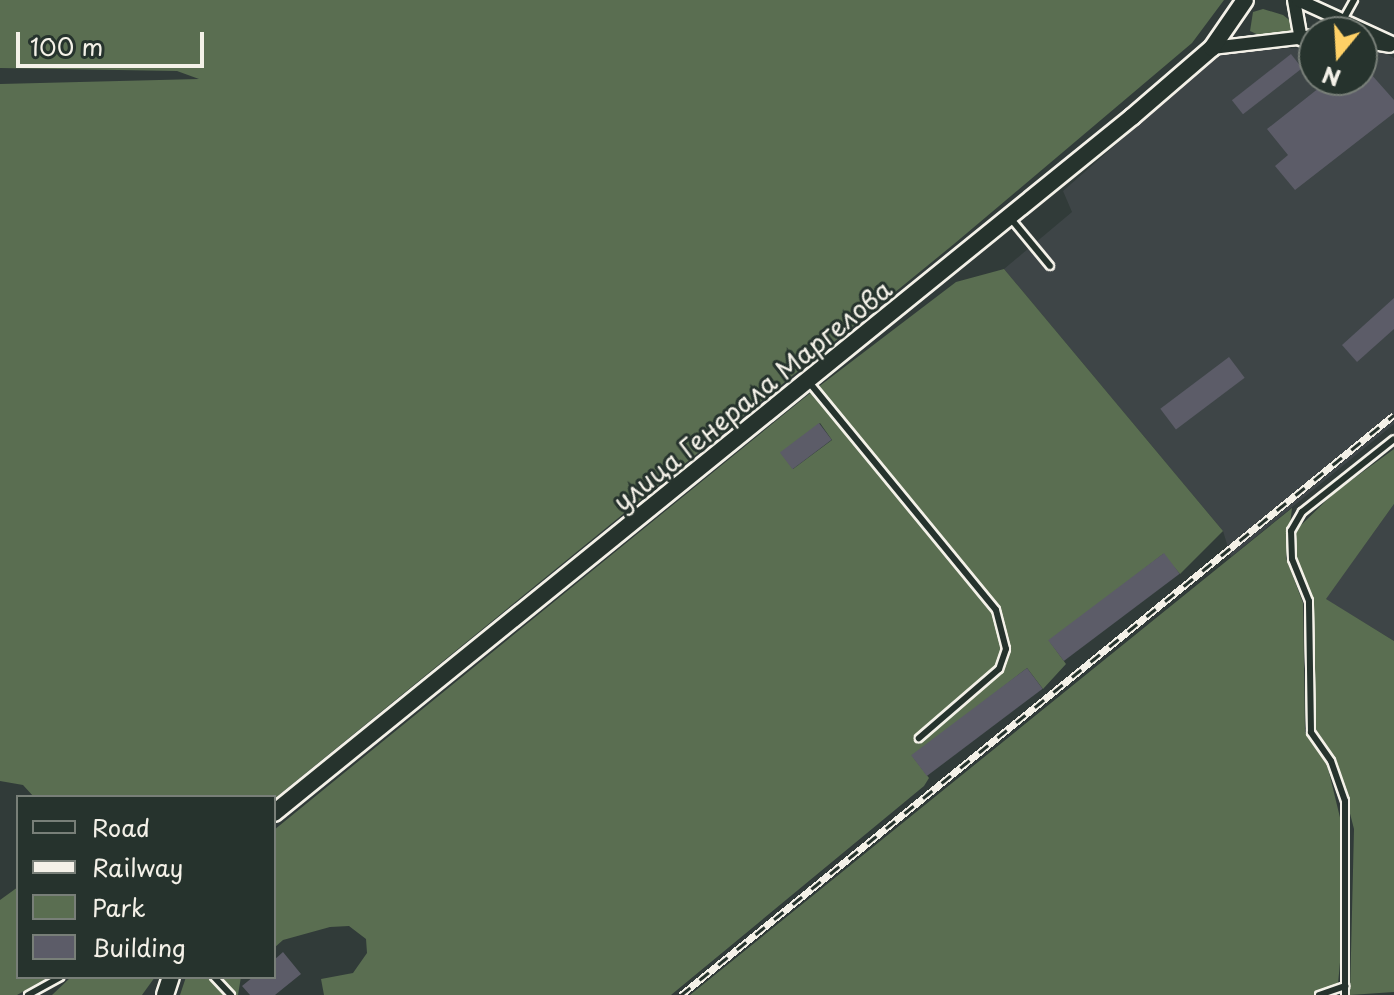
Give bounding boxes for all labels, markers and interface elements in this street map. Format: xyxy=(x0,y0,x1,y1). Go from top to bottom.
scale bar xyxy=(20,16,208,66)
north arrow xyxy=(1298,16,1378,96)
text: 100 m xyxy=(30,28,103,64)
text: N xyxy=(1318,59,1344,96)
street label: улица Генерала Маргелова xyxy=(605,272,899,518)
legend xyxy=(16,795,276,979)
text: Road xyxy=(92,809,150,845)
text: Railway xyxy=(92,849,183,885)
text: Park xyxy=(92,889,146,925)
text: Building xyxy=(92,929,186,965)

